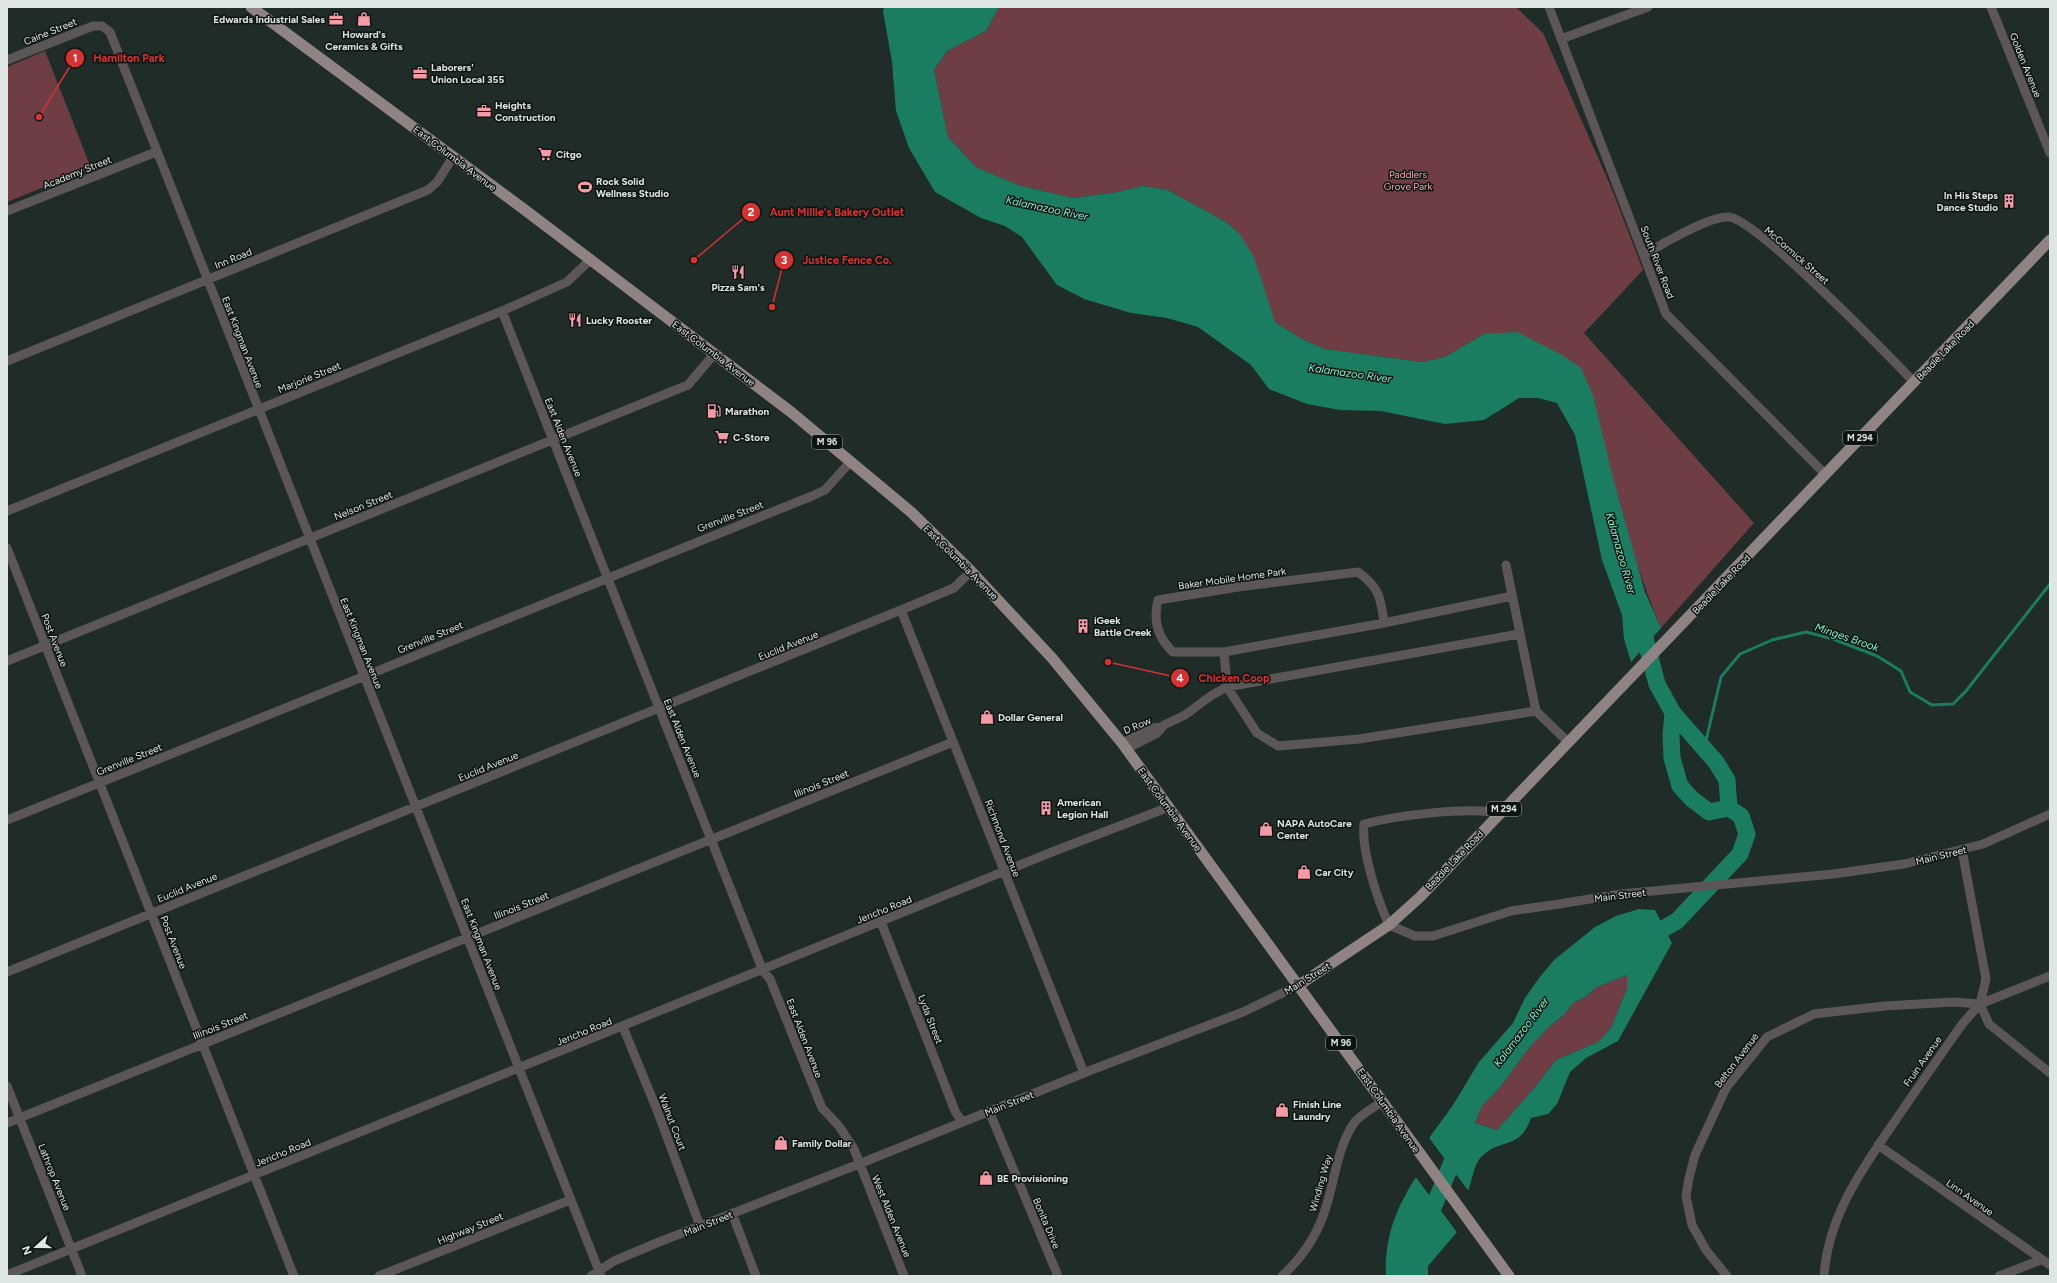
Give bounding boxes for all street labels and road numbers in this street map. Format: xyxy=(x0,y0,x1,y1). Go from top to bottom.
street label: Caine Street xyxy=(22,15,79,48)
street label: Golden Avenue xyxy=(2007,31,2045,100)
street label: East Columbia Avenue xyxy=(411,123,499,194)
street label: Academy Street xyxy=(41,153,114,192)
street label: South River Road xyxy=(1638,224,1678,301)
street label: McCormick Street xyxy=(1762,224,1832,287)
street label: Inn Road xyxy=(212,245,254,272)
street label: East Kingman Avenue xyxy=(219,294,266,390)
street label: Beadle Lake Road xyxy=(1913,317,1977,383)
street label: East Columbia Avenue xyxy=(670,318,758,389)
street label: Marjorie Street xyxy=(276,359,343,396)
street label: East Alden Avenue xyxy=(542,396,586,479)
road number: M 294 xyxy=(1843,431,1877,445)
road number: M 96 xyxy=(812,435,842,449)
street label: Nelson Street xyxy=(332,488,395,523)
street label: Grenville Street xyxy=(695,498,765,535)
street label: East Columbia Avenue xyxy=(920,522,1001,603)
street label: Beadle Lake Road xyxy=(1689,551,1753,617)
street label: Baker Mobile Home Park xyxy=(1177,564,1287,592)
street label: East Kingman Avenue xyxy=(337,596,386,691)
street label: Post Avenue xyxy=(38,612,71,669)
street label: Grenville Street xyxy=(395,618,465,657)
street label: Euclid Avenue xyxy=(756,627,821,663)
street label: East Alden Avenue xyxy=(661,697,705,780)
street label: D Row xyxy=(1121,714,1153,737)
street label: Grenville Street xyxy=(94,740,164,779)
street label: Euclid Avenue xyxy=(456,748,521,784)
street label: East Columbia Avenue xyxy=(1135,765,1205,854)
street label: Illinois Street xyxy=(792,766,851,800)
street label: Richmond Avenue xyxy=(982,798,1023,879)
road number: M 294 xyxy=(1487,802,1521,816)
street label: Beadle Lake Road xyxy=(1422,827,1486,893)
street label: Main Street xyxy=(1914,843,1968,868)
street label: Euclid Avenue xyxy=(155,869,220,905)
street label: Main Street xyxy=(1593,886,1647,905)
street label: Illinois Street xyxy=(492,888,551,922)
street label: Jericho Road xyxy=(855,892,914,926)
street label: East Kingman Avenue xyxy=(458,896,505,992)
street label: Post Avenue xyxy=(157,914,190,971)
street label: Main Street xyxy=(1282,959,1333,998)
street label: Lyda Street xyxy=(915,993,946,1046)
street label: East Alden Avenue xyxy=(783,997,826,1080)
street label: Illinois Street xyxy=(191,1008,250,1042)
street label: Jericho Road xyxy=(555,1014,614,1048)
street label: Belton Avenue xyxy=(1712,1030,1762,1090)
street label: Fruin Avenue xyxy=(1900,1033,1945,1089)
road number: M 96 xyxy=(1326,1036,1356,1050)
street label: East Columbia Avenue xyxy=(1354,1065,1423,1156)
street label: Main Street xyxy=(983,1088,1036,1119)
street label: Walnut Court xyxy=(656,1092,689,1153)
street label: Jericho Road xyxy=(254,1135,313,1169)
street label: Lathrop Avenue xyxy=(35,1142,74,1213)
street label: Winding Way xyxy=(1306,1152,1335,1213)
street label: West Alden Avenue xyxy=(869,1173,914,1260)
street label: Linn Avenue xyxy=(1943,1176,1996,1219)
street label: Bonita Drive xyxy=(1030,1196,1063,1251)
street label: Main Street xyxy=(682,1208,735,1239)
street label: Highway Street xyxy=(435,1209,505,1248)

